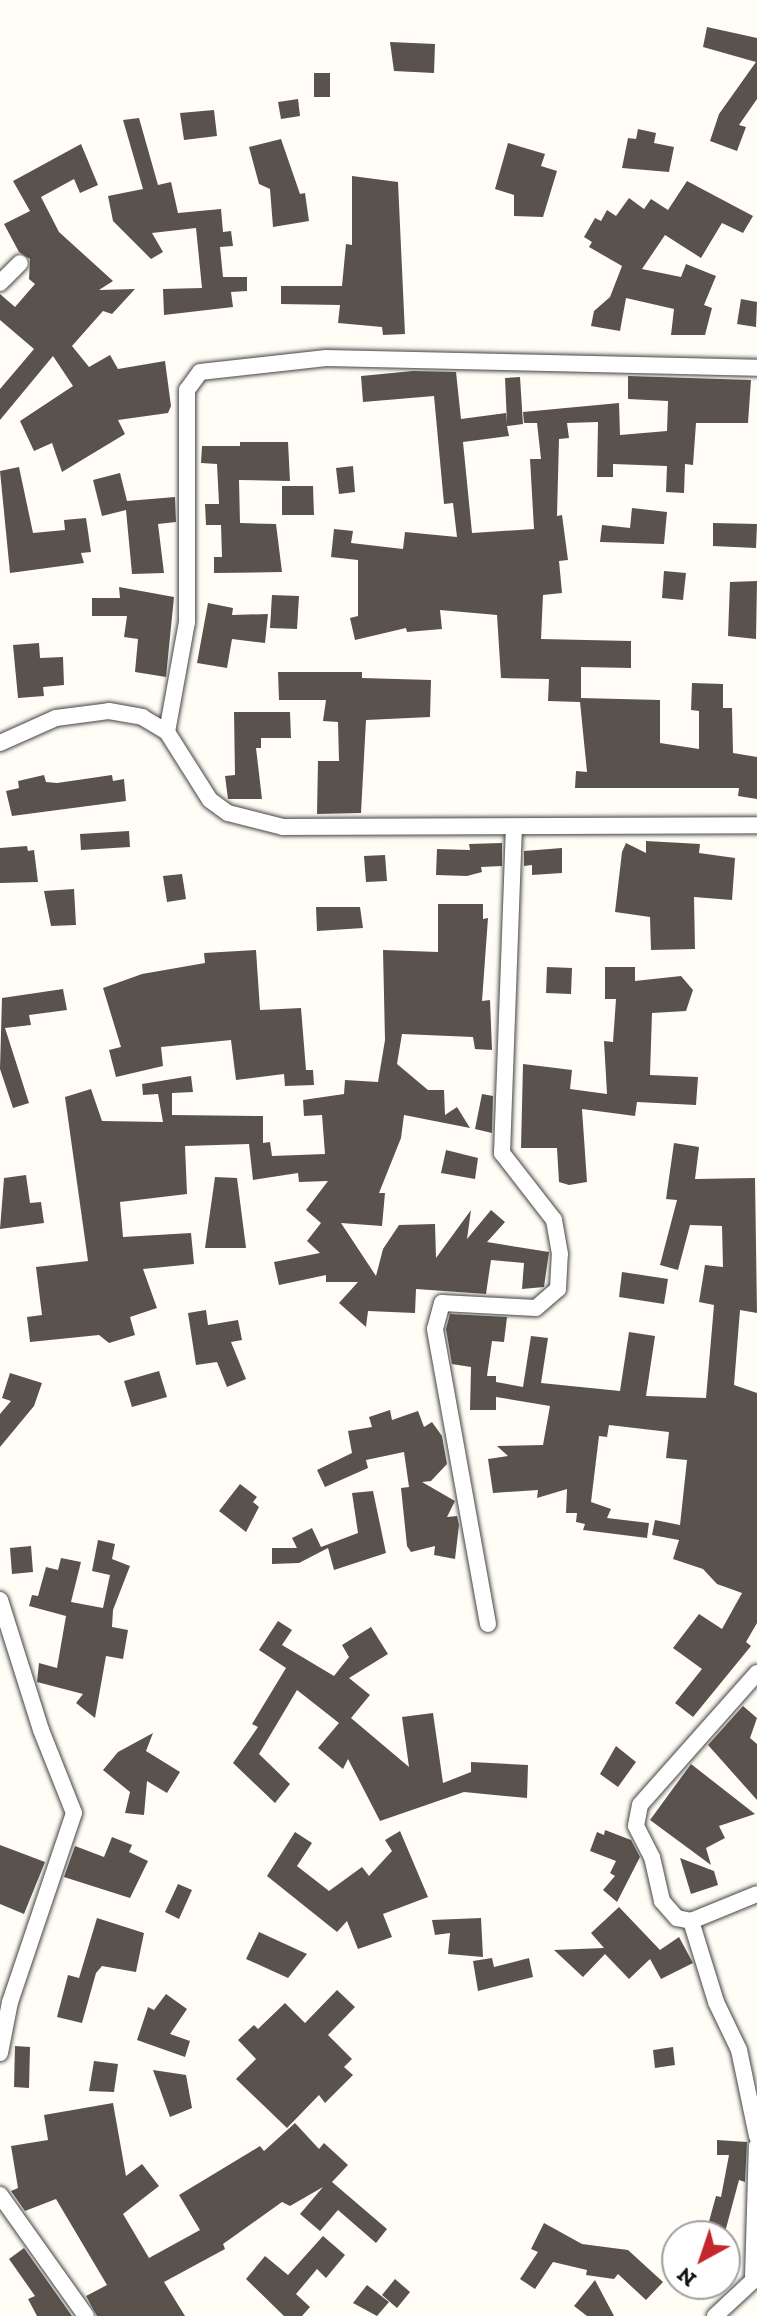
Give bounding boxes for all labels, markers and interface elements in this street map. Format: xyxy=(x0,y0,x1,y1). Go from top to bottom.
north arrow xyxy=(661,2220,741,2300)
text: N xyxy=(671,2262,702,2293)

